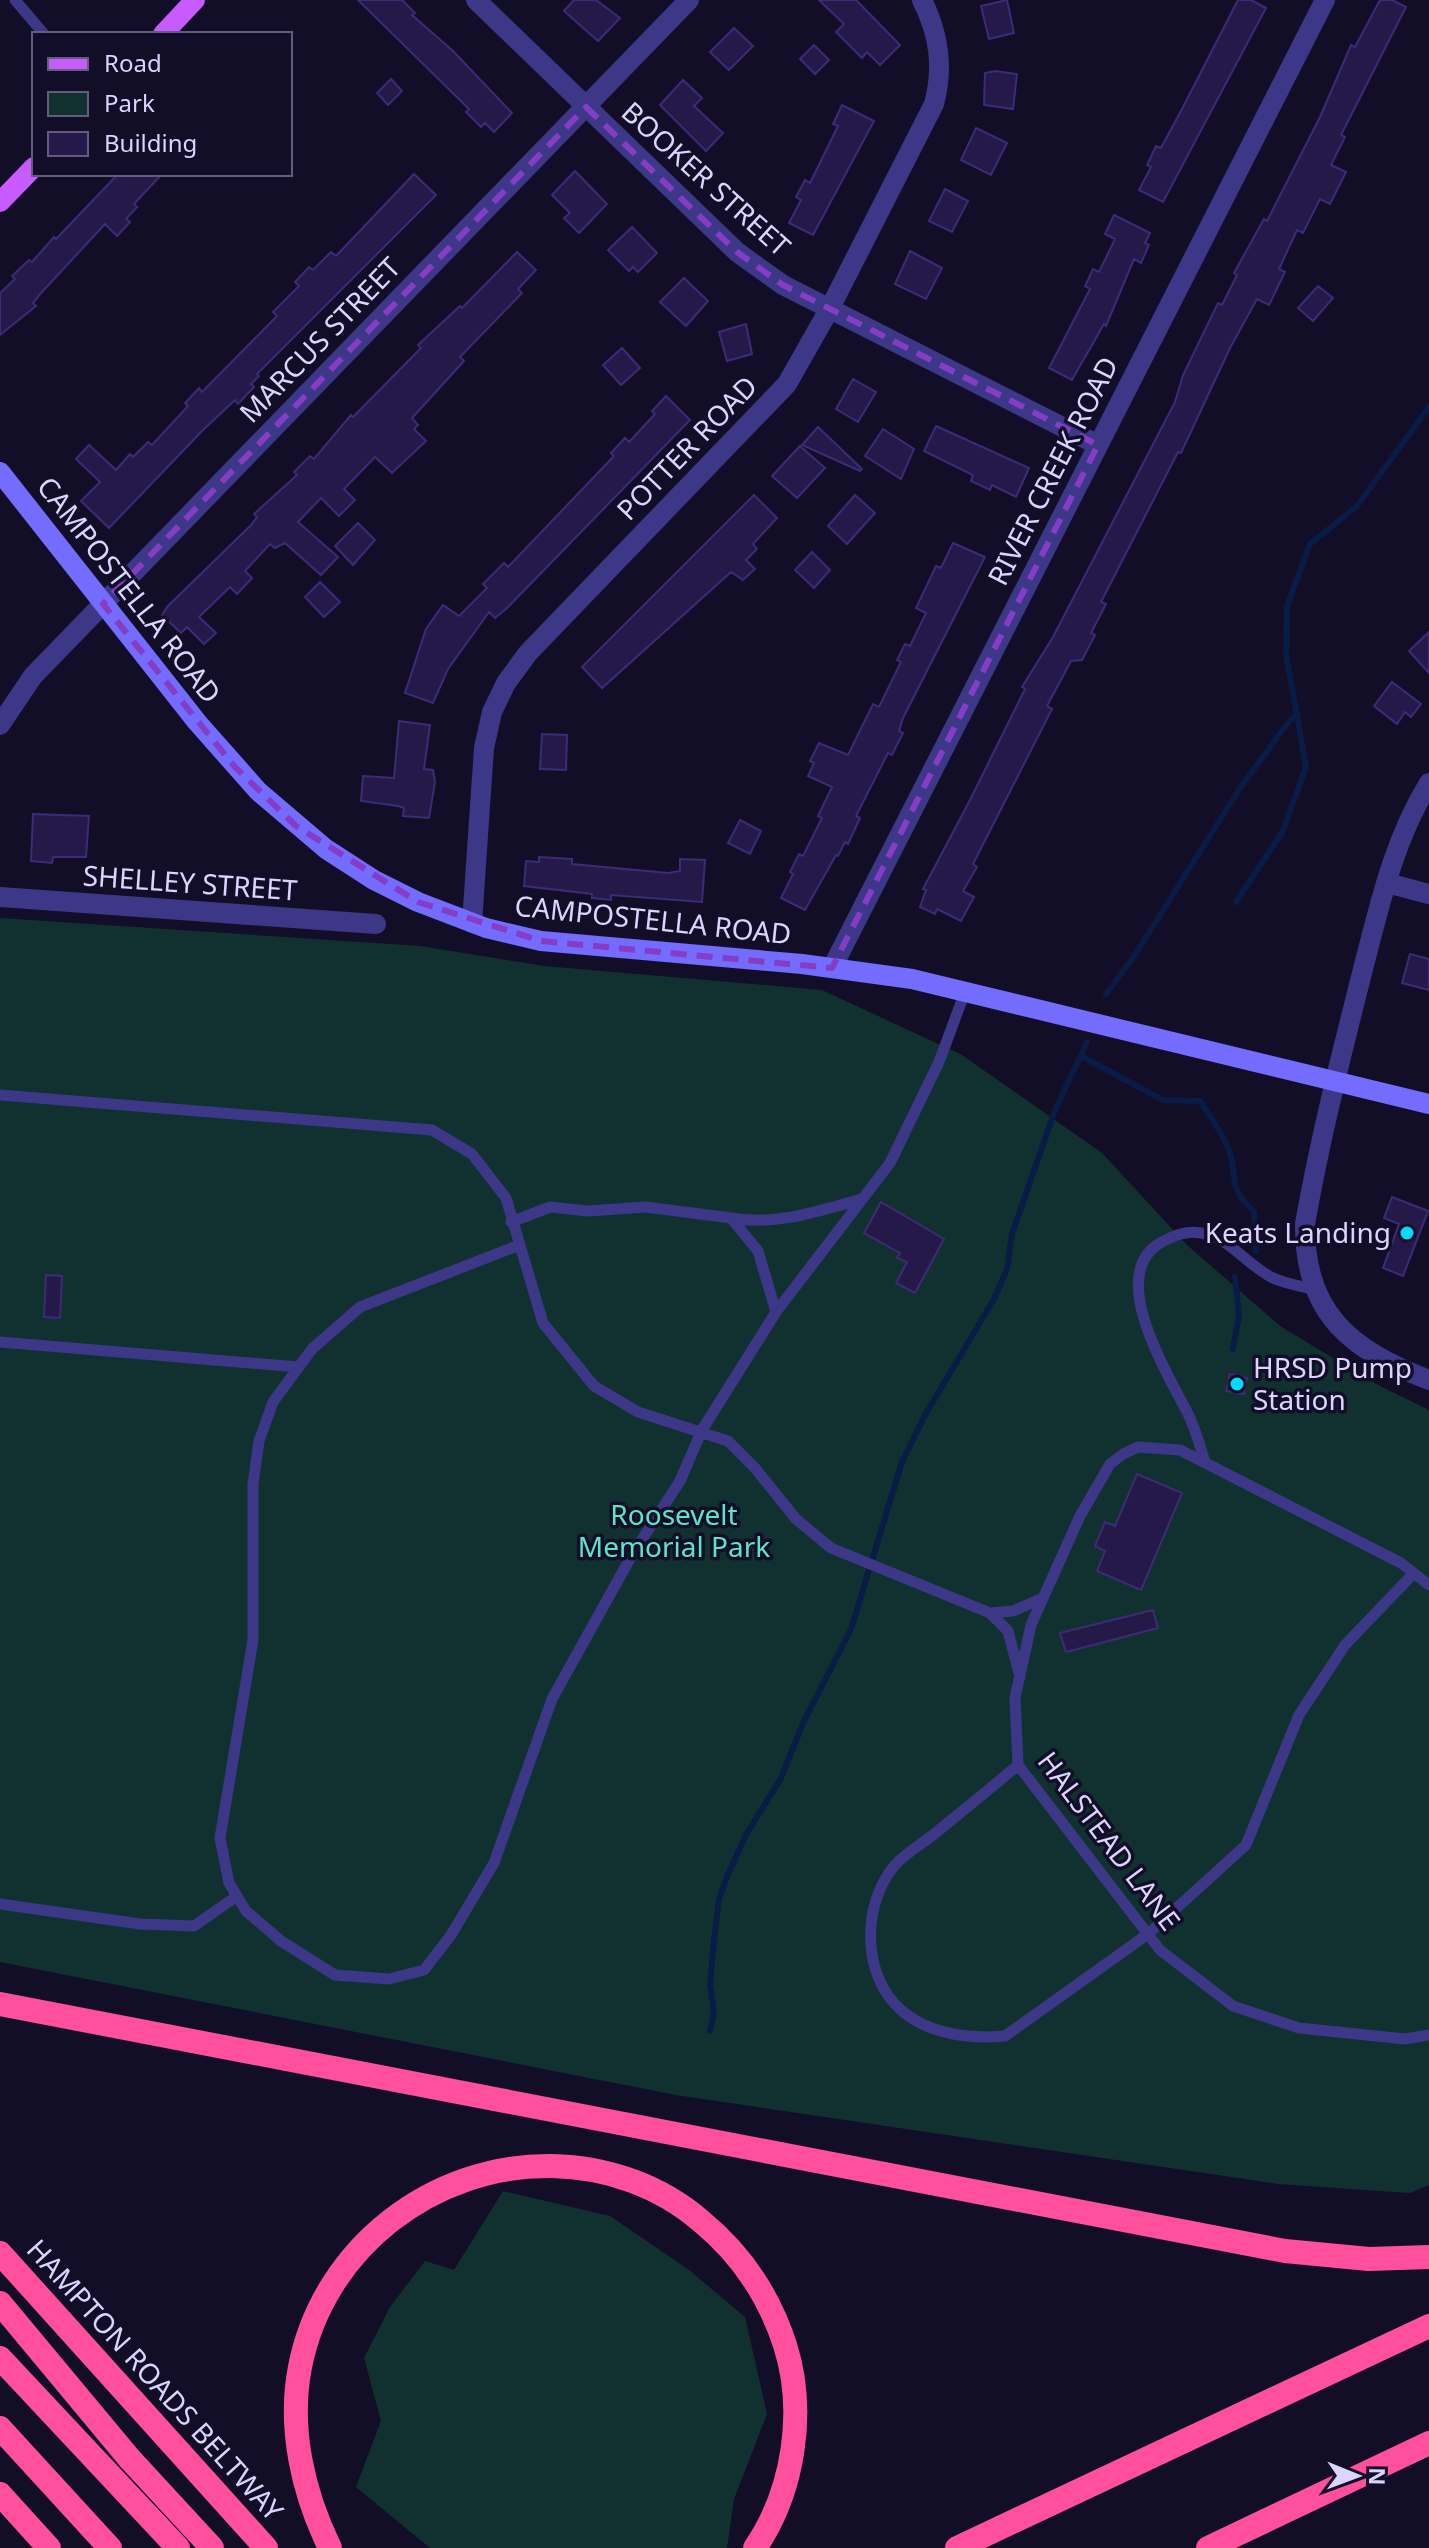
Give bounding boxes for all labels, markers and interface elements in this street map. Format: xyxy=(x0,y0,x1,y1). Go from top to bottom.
legend xyxy=(32,32,292,176)
text: Road xyxy=(104,46,162,79)
text: Park xyxy=(104,86,155,119)
street label: BOOKER STREET xyxy=(614,92,799,264)
text: Building xyxy=(104,126,197,159)
street label: MARCUS STREET xyxy=(230,248,408,430)
street label: RIVER CREEK ROAD xyxy=(978,350,1126,591)
street label: POTTER ROAD xyxy=(608,367,765,528)
street label: CAMPOSTELLA ROAD xyxy=(29,468,230,711)
street label: SHELLEY STREET xyxy=(82,856,299,908)
street label: CAMPOSTELLA ROAD xyxy=(513,886,793,952)
place label: Keats Landing xyxy=(1205,1213,1391,1251)
marker: Keats Landing xyxy=(1398,1224,1416,1242)
place label: HRSD Pump Station xyxy=(1253,1348,1412,1418)
marker: HRSD Pump Station xyxy=(1228,1375,1246,1393)
park label: Roosevelt Memorial Park xyxy=(578,1495,770,1565)
street label: HALSTEAD LANE xyxy=(1030,1743,1190,1938)
street label: HAMPTON ROADS BELTWAY xyxy=(19,2230,293,2528)
north arrow xyxy=(1317,2436,1397,2516)
text: N xyxy=(1363,2467,1393,2486)

